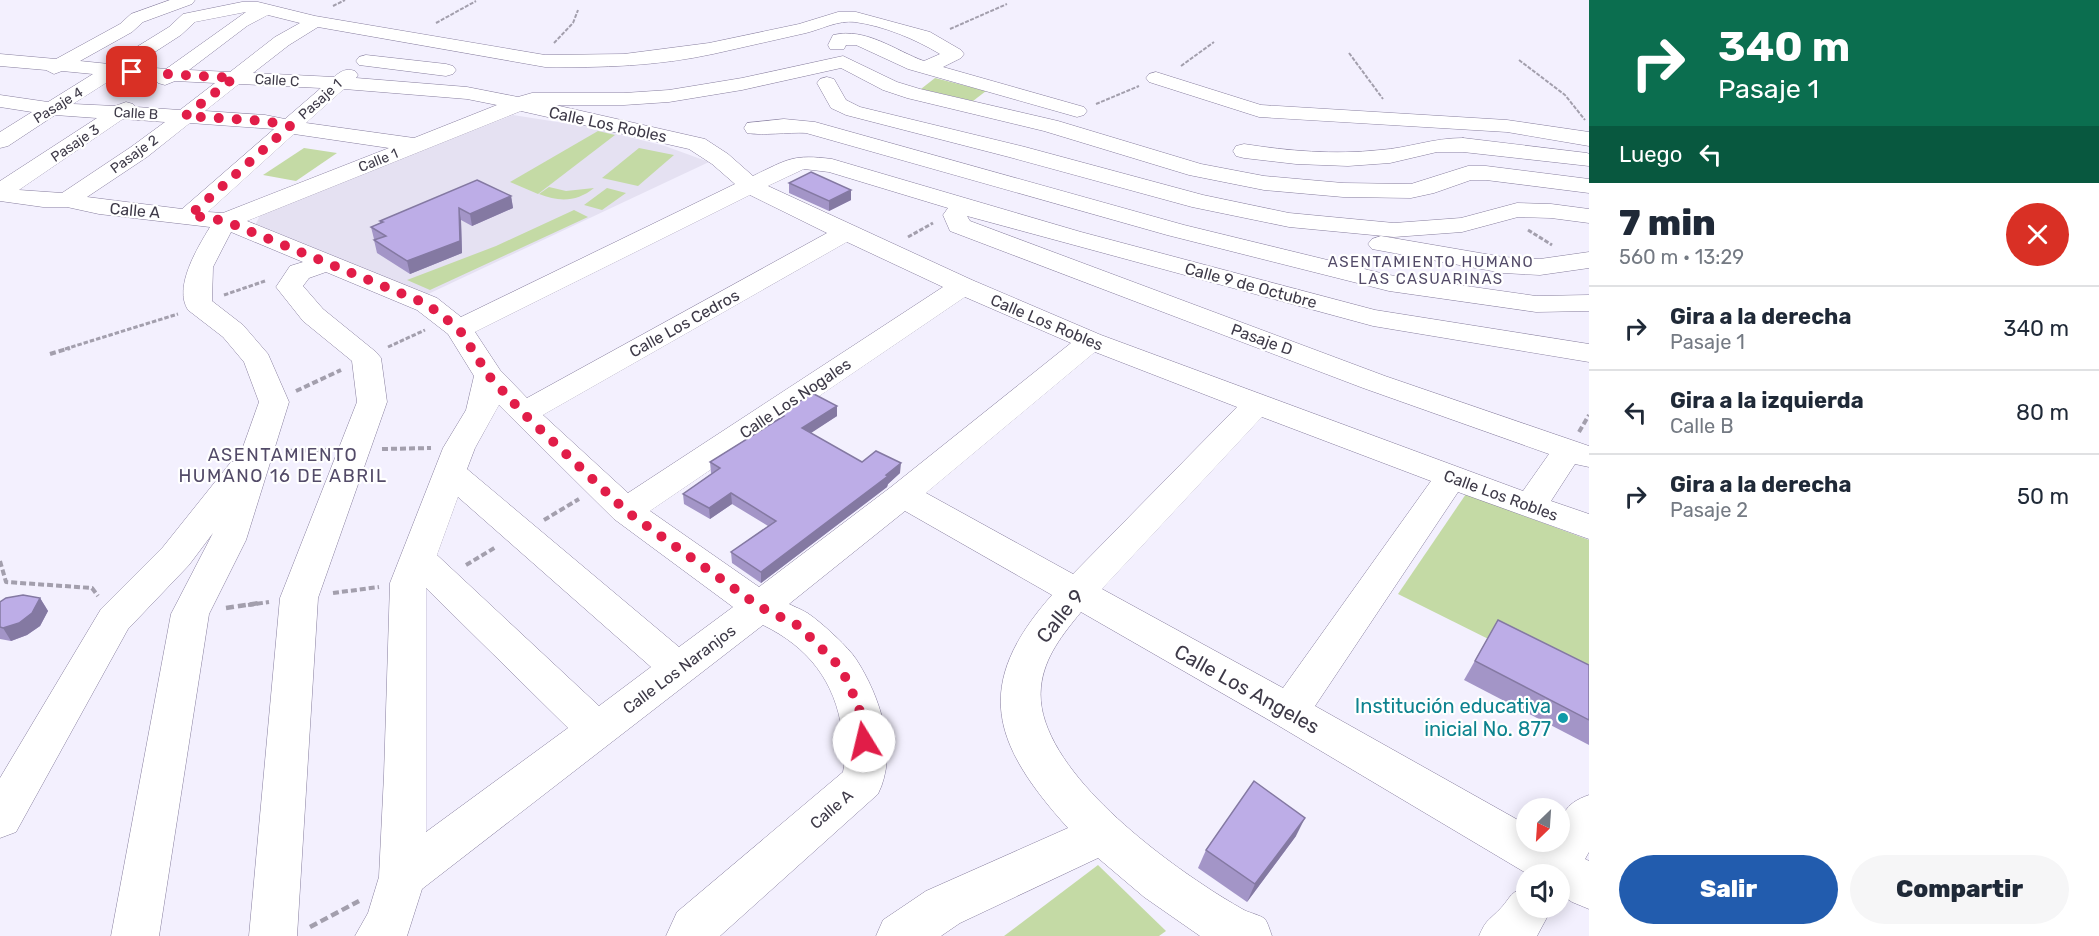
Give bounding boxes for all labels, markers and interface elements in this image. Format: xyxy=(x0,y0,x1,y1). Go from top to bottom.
text: 340 m xyxy=(1718,22,1850,72)
icon: right xyxy=(1619,24,1697,102)
pin xyxy=(106,46,157,97)
icon: arrive xyxy=(115,55,148,88)
street label: Calle C xyxy=(254,71,300,90)
text: Pasaje 1 xyxy=(1718,73,1819,105)
street label: Pasaje 1 xyxy=(295,76,345,123)
street label: Pasaje 4 xyxy=(30,83,86,127)
street label: Calle Los Robles xyxy=(547,103,669,146)
street label: Calle B xyxy=(113,104,159,123)
street label: Pasaje 3 xyxy=(48,121,103,166)
street label: Pasaje 2 xyxy=(107,131,161,177)
icon: left xyxy=(1694,138,1727,171)
text: Luego xyxy=(1619,141,1682,168)
street label: Calle 1 xyxy=(356,145,400,176)
street label: Calle A xyxy=(109,199,161,222)
text: 7 min xyxy=(1619,201,1716,244)
button: close xyxy=(2006,203,2069,266)
text: 560 m · 13:29 xyxy=(1619,245,1744,269)
district label: ASENTAMIENTO HUMANO LAS CASUARINAS xyxy=(1328,253,1534,288)
street label: Calle 9 de Octubre xyxy=(1183,259,1319,312)
street label: Calle Los Cedros xyxy=(626,285,742,361)
street label: Calle Los Robles xyxy=(988,290,1106,355)
text: Gira a la derecha xyxy=(1670,303,1851,330)
icon: right xyxy=(1619,312,1652,345)
text: 340 m xyxy=(2003,315,2069,342)
street label: Pasaje D xyxy=(1228,320,1295,359)
text: Pasaje 1 xyxy=(1670,330,1745,354)
street label: Calle Los Nogales xyxy=(736,354,854,443)
text: Gira a la izquierda xyxy=(1670,387,1864,414)
icon: left xyxy=(1619,396,1652,429)
text: 80 m xyxy=(2016,399,2069,426)
text: Calle B xyxy=(1670,414,1734,438)
district label: ASENTAMIENTO HUMANO 16 DE ABRIL xyxy=(178,444,388,487)
street label: Calle Los Robles xyxy=(1441,466,1561,525)
text: Gira a la derecha xyxy=(1670,471,1851,498)
icon: right xyxy=(1619,480,1652,513)
text: 50 m xyxy=(2017,483,2069,510)
text: Pasaje 2 xyxy=(1670,498,1748,522)
street label: Calle 9 xyxy=(1031,584,1089,648)
street label: Calle Los Naranjos xyxy=(619,621,739,718)
street label: Calle Los Angeles xyxy=(1170,639,1324,739)
place label: Institución educativa inicial No. 877 xyxy=(1355,694,1551,741)
position arrow xyxy=(832,709,896,773)
marker: Institución educativa inicial No. 877 xyxy=(1556,711,1570,725)
street label: Calle A xyxy=(806,785,857,833)
north arrow xyxy=(1516,798,1570,852)
map controls xyxy=(1516,798,1570,918)
button: Salir xyxy=(1619,855,1838,924)
button: Compartir xyxy=(1850,855,2069,924)
button: sound xyxy=(1516,864,1570,918)

